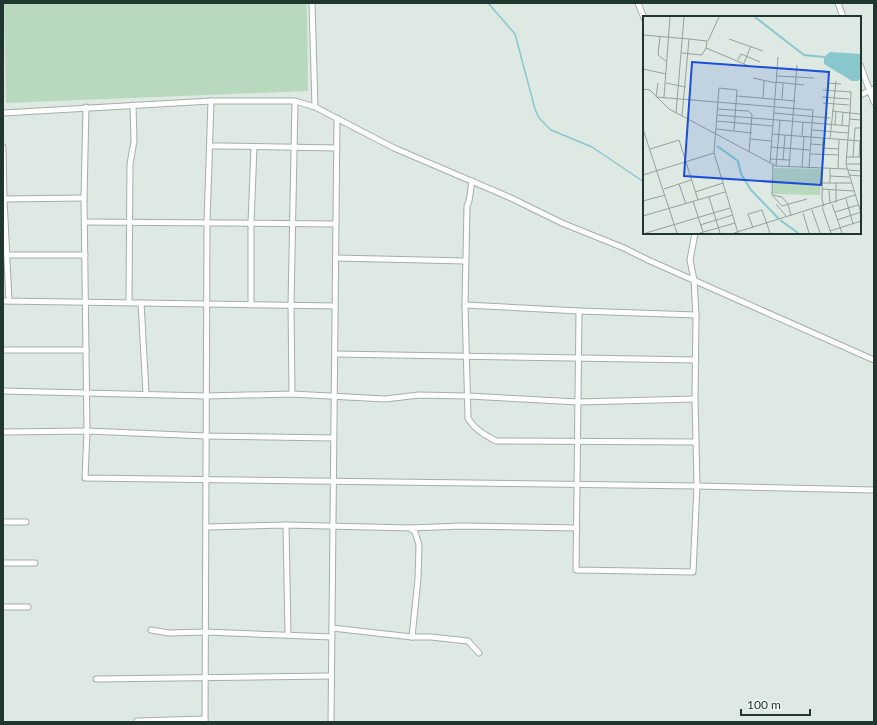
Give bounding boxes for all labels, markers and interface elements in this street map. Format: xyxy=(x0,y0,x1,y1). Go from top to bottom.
inset map xyxy=(643,16,861,234)
scale bar xyxy=(741,691,810,717)
text: 100 m xyxy=(747,697,781,712)

